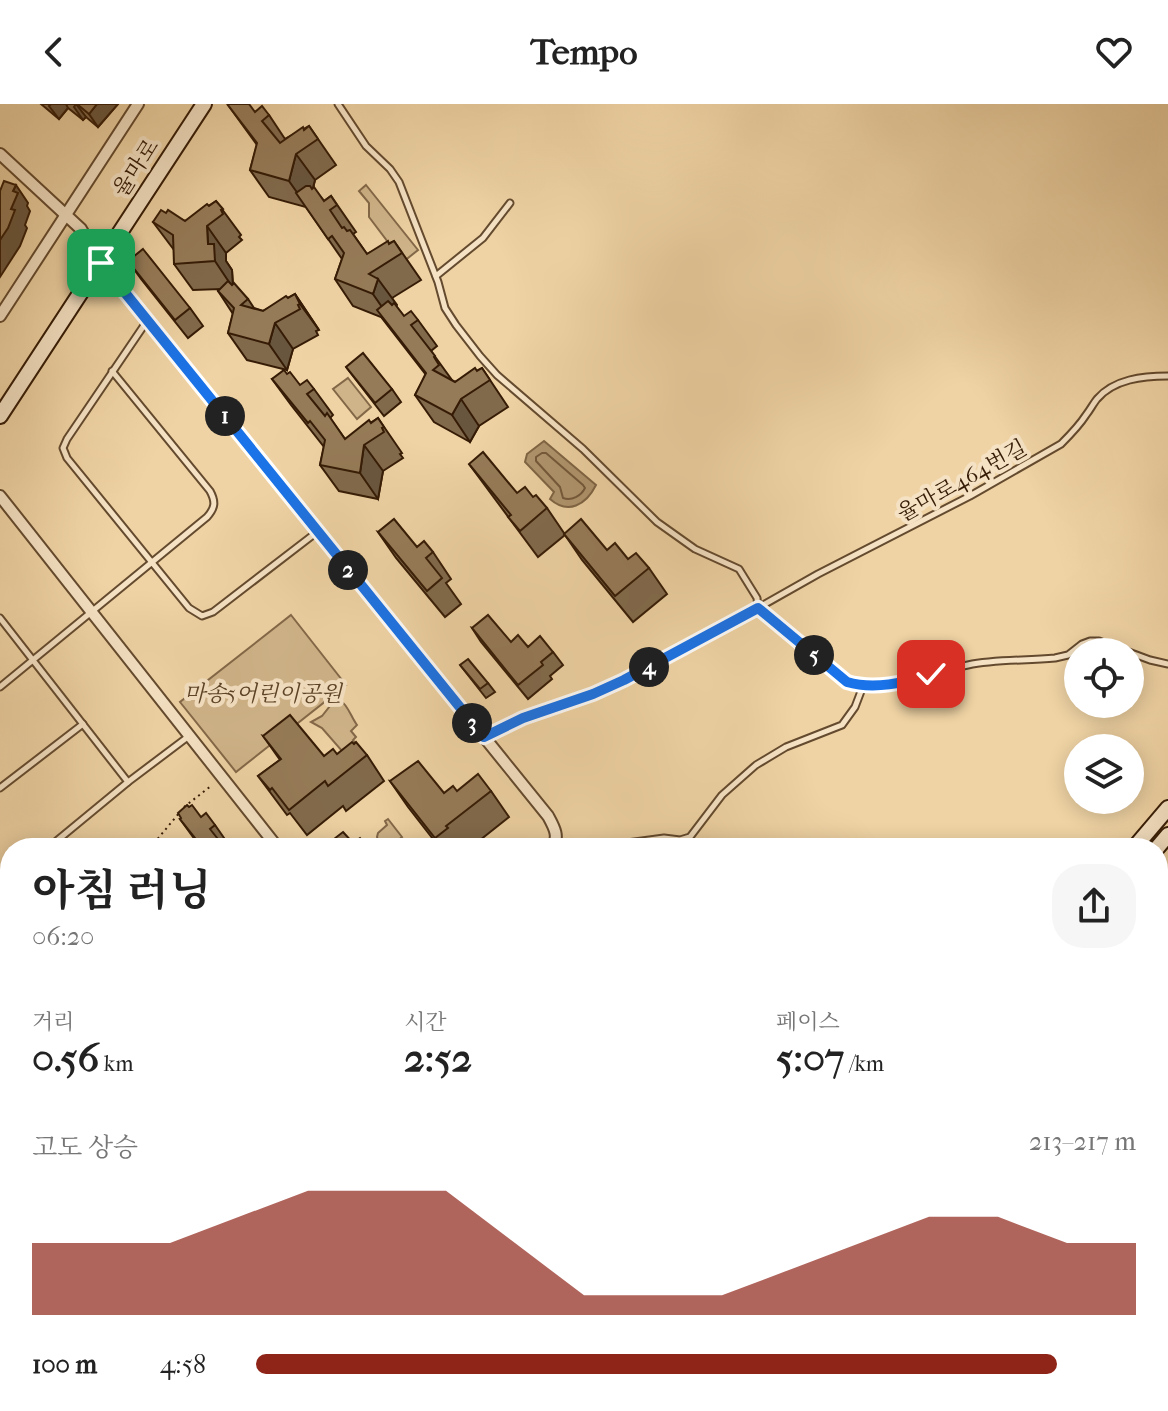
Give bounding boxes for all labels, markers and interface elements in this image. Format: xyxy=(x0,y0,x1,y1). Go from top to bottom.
icon: back xyxy=(32,30,76,74)
icon: heart xyxy=(1092,30,1136,74)
text: Tempo xyxy=(531,31,637,73)
street label: 율마로 xyxy=(108,134,164,202)
pin xyxy=(67,229,135,297)
icon: arrive xyxy=(79,241,123,285)
pin: 1 xyxy=(205,396,245,436)
text: 1 xyxy=(221,403,229,429)
street label: 율마로464번길 xyxy=(893,435,1031,527)
pin: 2 xyxy=(328,550,368,590)
text: 2 xyxy=(342,557,354,583)
pin: 5 xyxy=(794,635,834,675)
map controls xyxy=(1064,638,1144,814)
button: locate xyxy=(1064,638,1144,718)
pin xyxy=(897,640,965,708)
text: 5 xyxy=(809,642,819,668)
pin: 4 xyxy=(629,647,669,687)
icon: check xyxy=(909,652,953,696)
text: 4 xyxy=(643,654,656,680)
park label: 마송5어린이공원 xyxy=(184,681,344,707)
pin: 3 xyxy=(452,703,492,743)
text: 3 xyxy=(467,710,477,736)
button: layers xyxy=(1064,734,1144,814)
button: share xyxy=(1052,864,1136,948)
text: 아침 러닝 xyxy=(32,865,211,916)
text: 06:20 xyxy=(32,921,94,952)
text: 거리 xyxy=(32,1009,75,1035)
text: 시간 xyxy=(404,1009,447,1035)
text: 페이스 xyxy=(776,1009,840,1035)
text: 0.56 xyxy=(32,1035,99,1081)
text: 2:52 xyxy=(404,1035,472,1081)
text: 5:07 xyxy=(776,1035,844,1081)
text: km xyxy=(99,1051,133,1077)
text: /km xyxy=(844,1051,884,1077)
text: 213–217 m xyxy=(1029,1126,1136,1157)
text: 고도 상승 xyxy=(32,1132,138,1163)
text: 100 m xyxy=(32,1349,97,1380)
text: 4:58 xyxy=(160,1349,206,1380)

